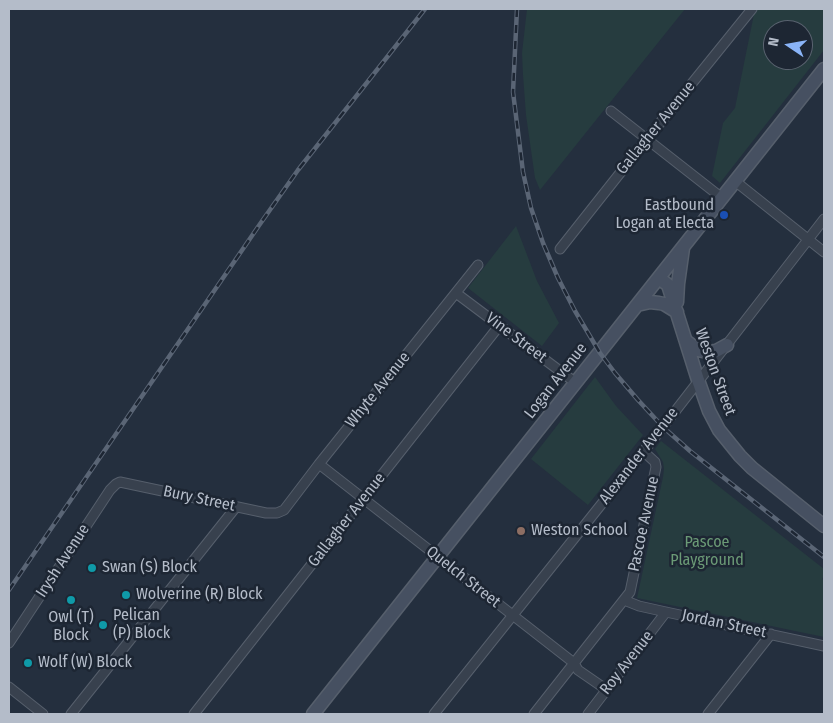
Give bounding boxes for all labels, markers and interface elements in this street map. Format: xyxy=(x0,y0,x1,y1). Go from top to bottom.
north arrow xyxy=(763,20,813,70)
text: N xyxy=(765,36,783,48)
street label: Gallagher Avenue xyxy=(613,78,699,178)
place label: Eastbound Logan at Electa xyxy=(616,196,714,234)
marker: Eastbound Logan at Electa xyxy=(718,209,730,221)
street label: Vine Street xyxy=(482,309,550,367)
street label: Weston Street xyxy=(690,326,740,418)
street label: Logan Avenue xyxy=(521,339,591,423)
street label: Whyte Avenue xyxy=(342,348,414,432)
street label: Alexander Avenue xyxy=(595,404,683,508)
street label: Gallagher Avenue xyxy=(304,469,390,571)
street label: Pascoe Avenue xyxy=(625,475,663,573)
street label: Bury Street xyxy=(161,482,237,516)
street label: Irysh Avenue xyxy=(32,521,94,601)
place label: Weston School xyxy=(531,521,627,541)
marker: Weston School xyxy=(515,525,527,537)
park label: Pascoe Playground xyxy=(670,533,744,571)
street label: Quelch Street xyxy=(422,542,504,612)
place label: Swan (S) Block xyxy=(102,558,197,578)
marker: Swan (S) Block xyxy=(86,562,98,574)
place label: Wolverine (R) Block xyxy=(136,585,263,605)
marker: Wolverine (R) Block xyxy=(120,589,132,601)
marker: Owl (T) Block xyxy=(65,594,77,606)
place label: Pelican (P) Block xyxy=(113,606,170,644)
street label: Jordan Street xyxy=(680,606,768,642)
place label: Owl (T) Block xyxy=(48,608,94,646)
marker: Pelican (P) Block xyxy=(97,619,109,631)
street label: Roy Avenue xyxy=(596,627,658,699)
place label: Wolf (W) Block xyxy=(38,653,132,673)
marker: Wolf (W) Block xyxy=(22,657,34,669)

